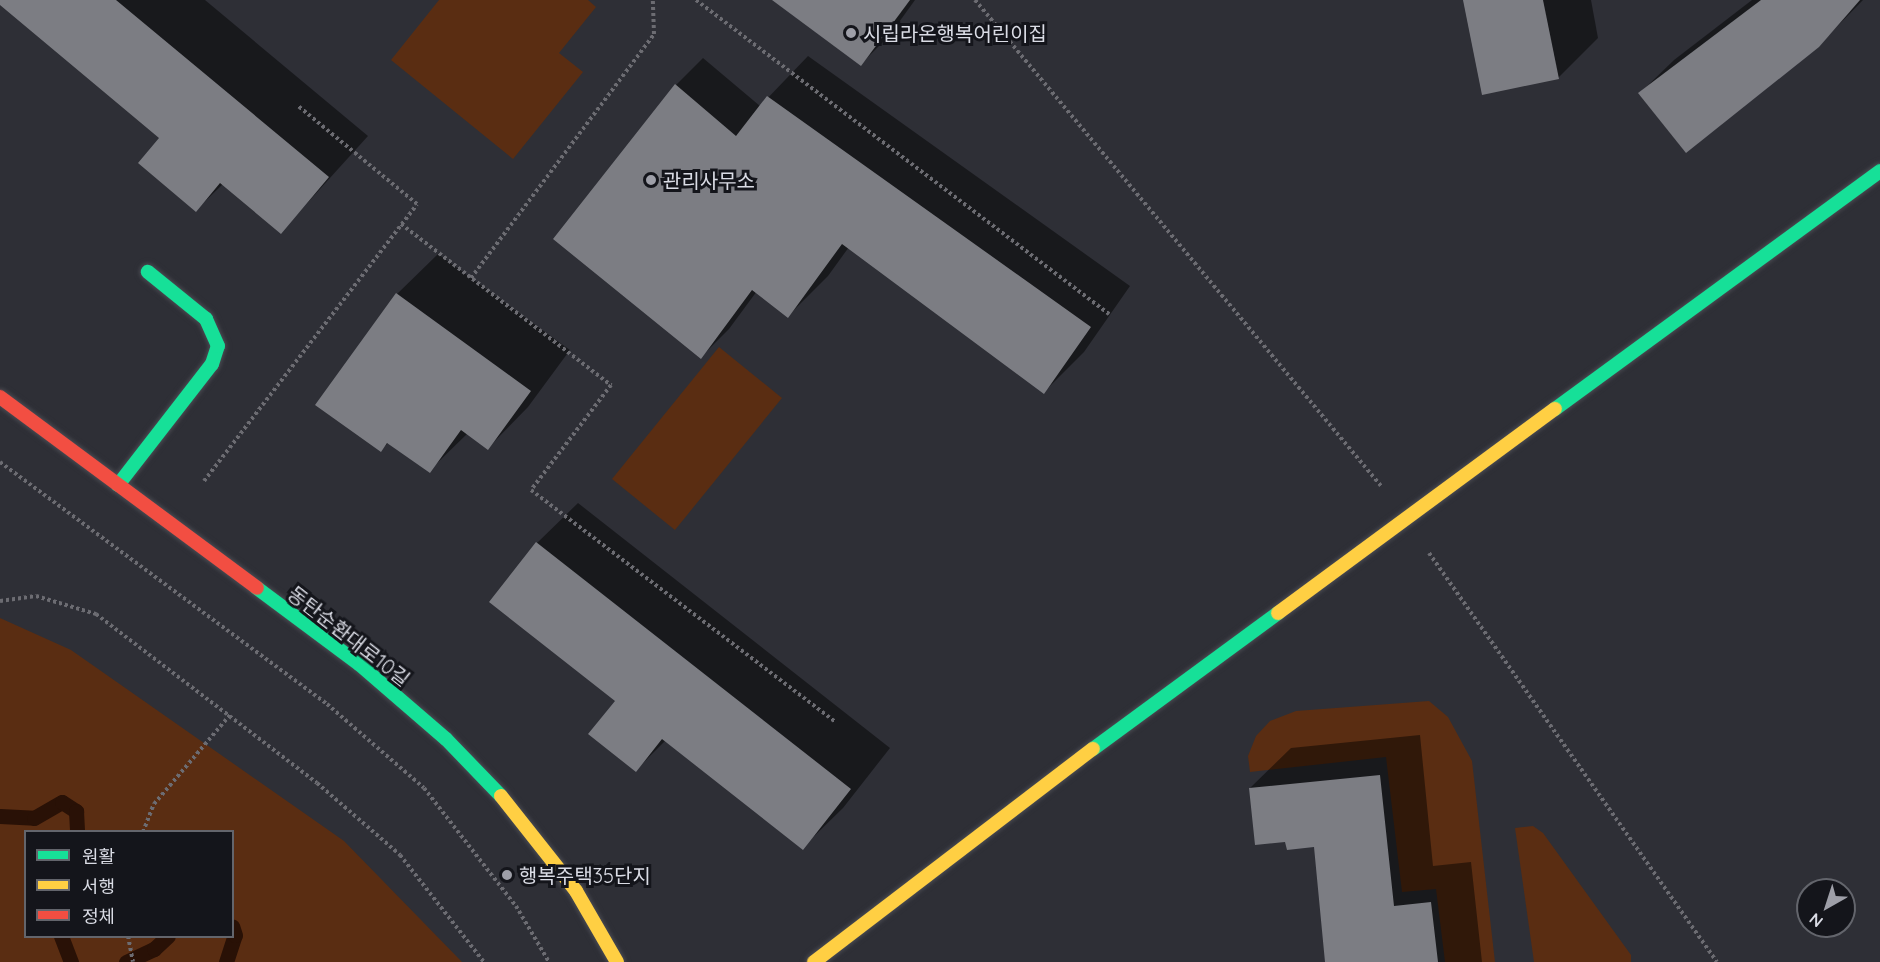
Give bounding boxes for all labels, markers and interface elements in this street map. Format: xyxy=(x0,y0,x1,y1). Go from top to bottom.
place label: 시립라온행복어린이집 xyxy=(863,21,1047,45)
marker: 시립라온행복어린이집 xyxy=(844,26,858,40)
place label: 관리사무소 xyxy=(663,168,755,192)
marker: 관리사무소 xyxy=(644,173,658,187)
street label: 동탄순환대로10길 xyxy=(283,581,415,691)
legend xyxy=(24,830,234,938)
text: 원활 xyxy=(82,845,115,868)
place label: 행복주택35단지 xyxy=(519,863,651,887)
marker: 행복주택35단지 xyxy=(500,868,514,882)
text: 서행 xyxy=(82,875,115,898)
north arrow xyxy=(1796,878,1856,938)
text: 정체 xyxy=(82,905,115,928)
text: N xyxy=(1805,909,1827,932)

